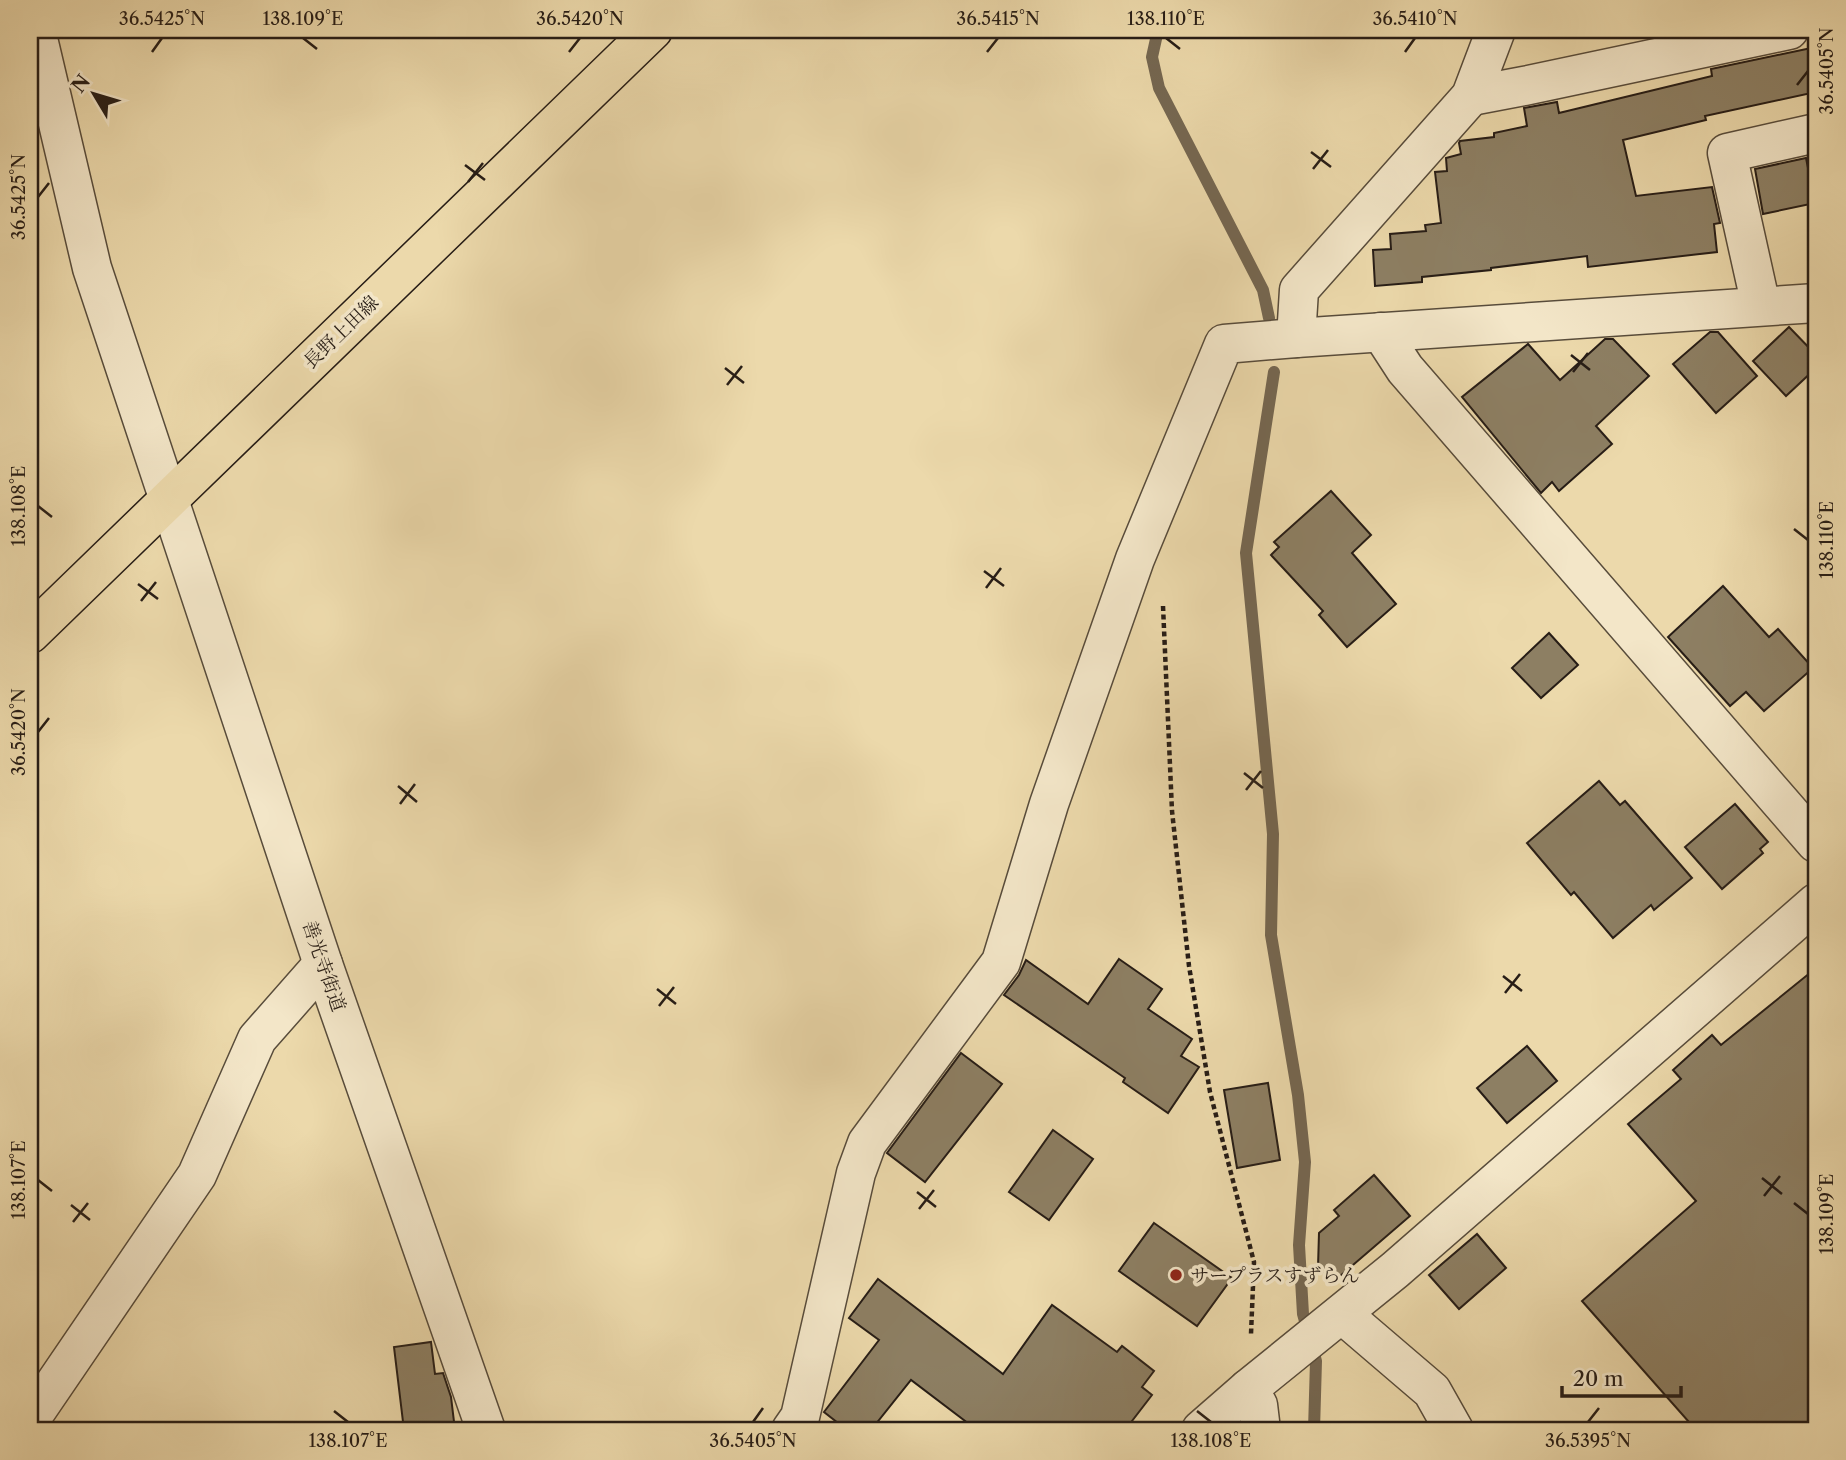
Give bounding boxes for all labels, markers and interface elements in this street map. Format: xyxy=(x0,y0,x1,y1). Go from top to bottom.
text: 36.5425°N xyxy=(119,8,205,30)
text: 138.109°E xyxy=(263,8,343,30)
text: 36.5420°N xyxy=(536,8,624,30)
text: 36.5415°N xyxy=(956,8,1040,30)
text: 138.110°E xyxy=(1127,8,1205,30)
text: 36.5410°N xyxy=(1372,8,1458,30)
text: 36.5405°N xyxy=(1816,27,1838,115)
north arrow xyxy=(60,60,130,130)
text: N xyxy=(67,70,95,97)
text: 36.5425°N xyxy=(8,154,30,240)
street label: 長野上田線 xyxy=(299,291,383,373)
text: 138.108°E xyxy=(8,466,30,546)
text: 138.110°E xyxy=(1816,501,1838,579)
text: 36.5420°N xyxy=(8,688,30,776)
street label: 善光寺街道 xyxy=(298,917,350,1015)
text: 138.107°E xyxy=(8,1140,30,1220)
text: 138.109°E xyxy=(1816,1174,1838,1254)
place label: サープラスすずらん xyxy=(1190,1264,1360,1287)
marker: サープラスすずらん xyxy=(1168,1267,1184,1283)
scale bar xyxy=(1562,1355,1682,1399)
text: 20 m xyxy=(1573,1366,1624,1391)
text: 138.107°E xyxy=(308,1430,388,1452)
text: 36.5405°N xyxy=(709,1430,797,1452)
text: 138.108°E xyxy=(1171,1430,1251,1452)
text: 36.5395°N xyxy=(1545,1430,1631,1452)

